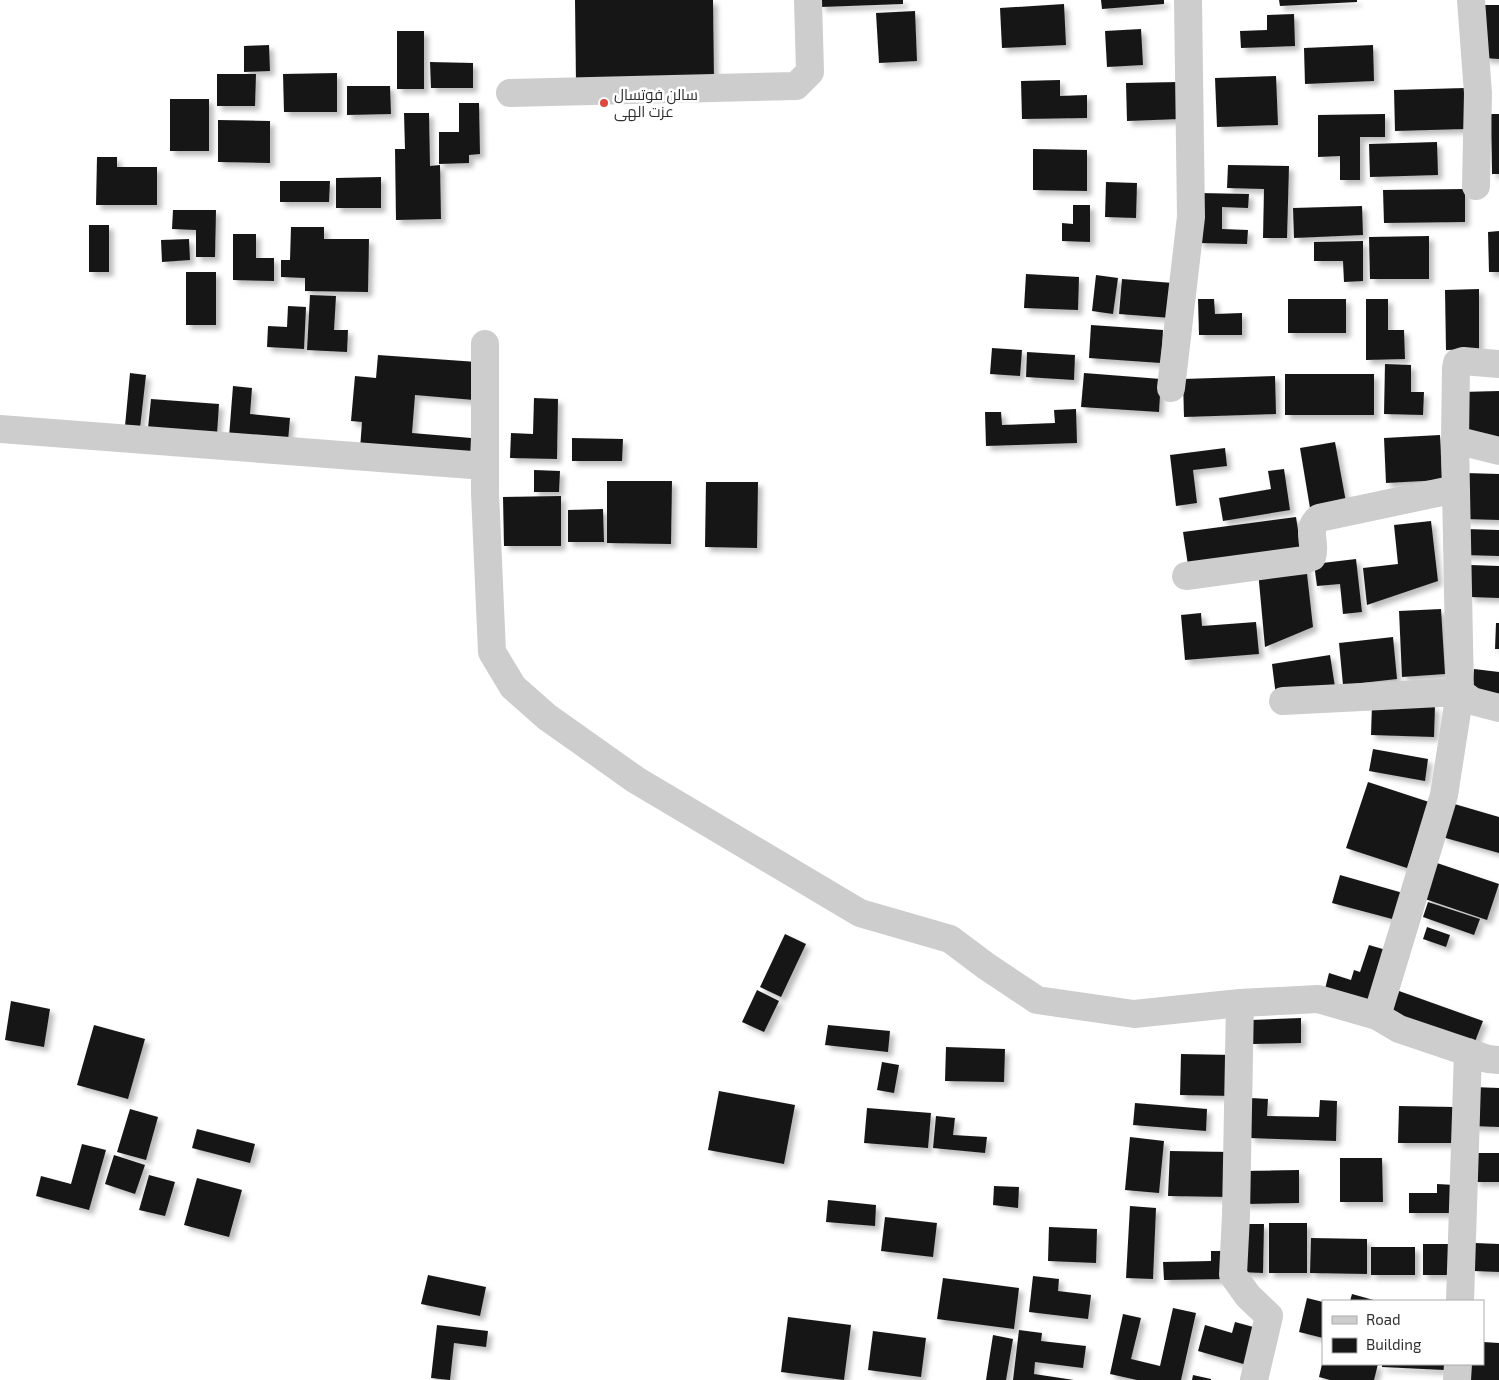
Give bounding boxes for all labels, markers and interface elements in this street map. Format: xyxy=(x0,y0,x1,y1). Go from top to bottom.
place label: سالن فوتسال عزت الهی xyxy=(614,85,698,122)
marker: سالن فوتسال عزت الهی xyxy=(598,97,610,109)
legend xyxy=(1322,1300,1484,1365)
text: Road xyxy=(1366,1310,1401,1328)
text: Building xyxy=(1366,1335,1422,1353)

